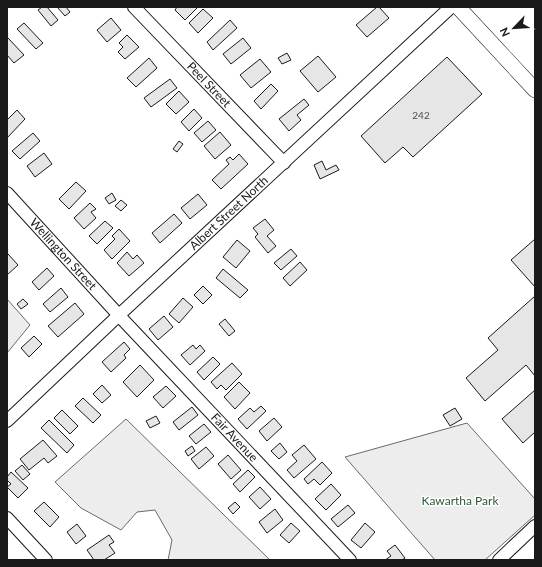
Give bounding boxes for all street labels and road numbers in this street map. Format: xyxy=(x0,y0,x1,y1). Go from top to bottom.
street label: Peel Street xyxy=(184,59,235,111)
street label: Albert Street North xyxy=(186,173,271,253)
street label: Wellington Street xyxy=(27,215,100,293)
street label: Fair Avenue xyxy=(208,410,261,465)

